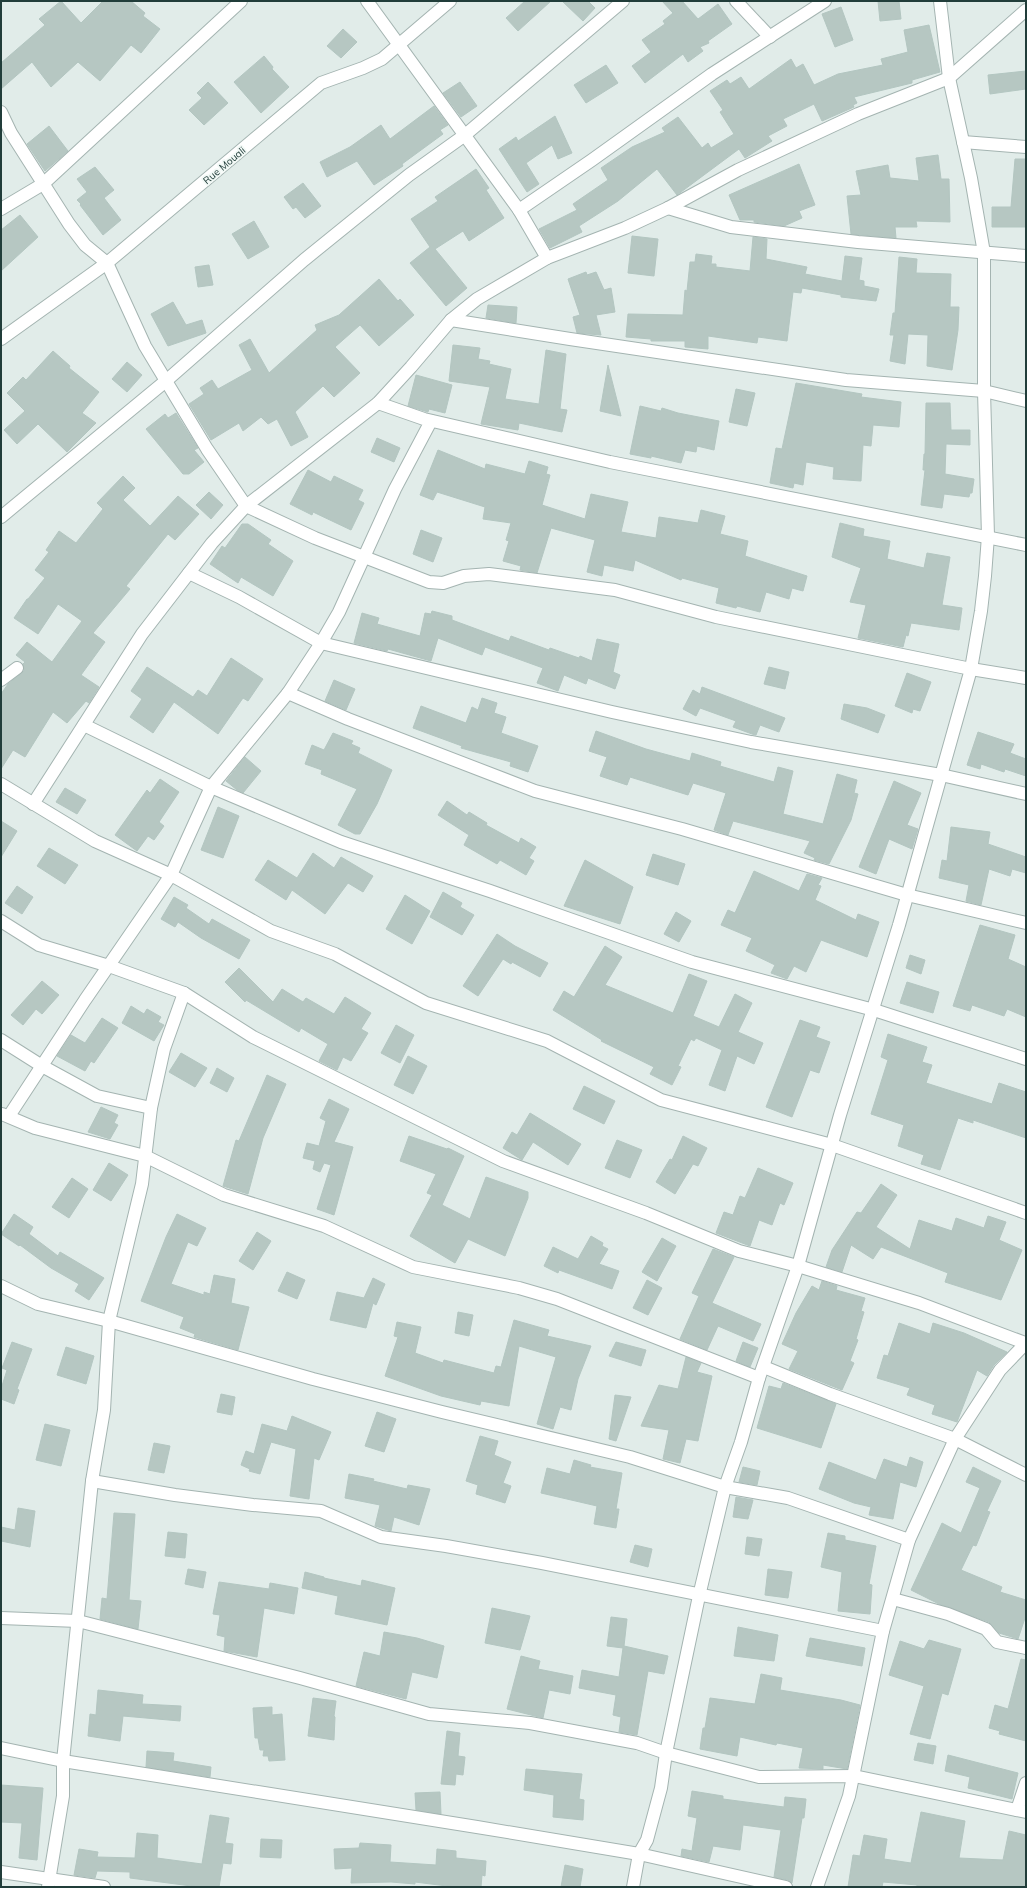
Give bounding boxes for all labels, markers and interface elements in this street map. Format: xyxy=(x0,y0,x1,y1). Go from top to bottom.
street label: Rue Mouali xyxy=(200,144,248,187)

